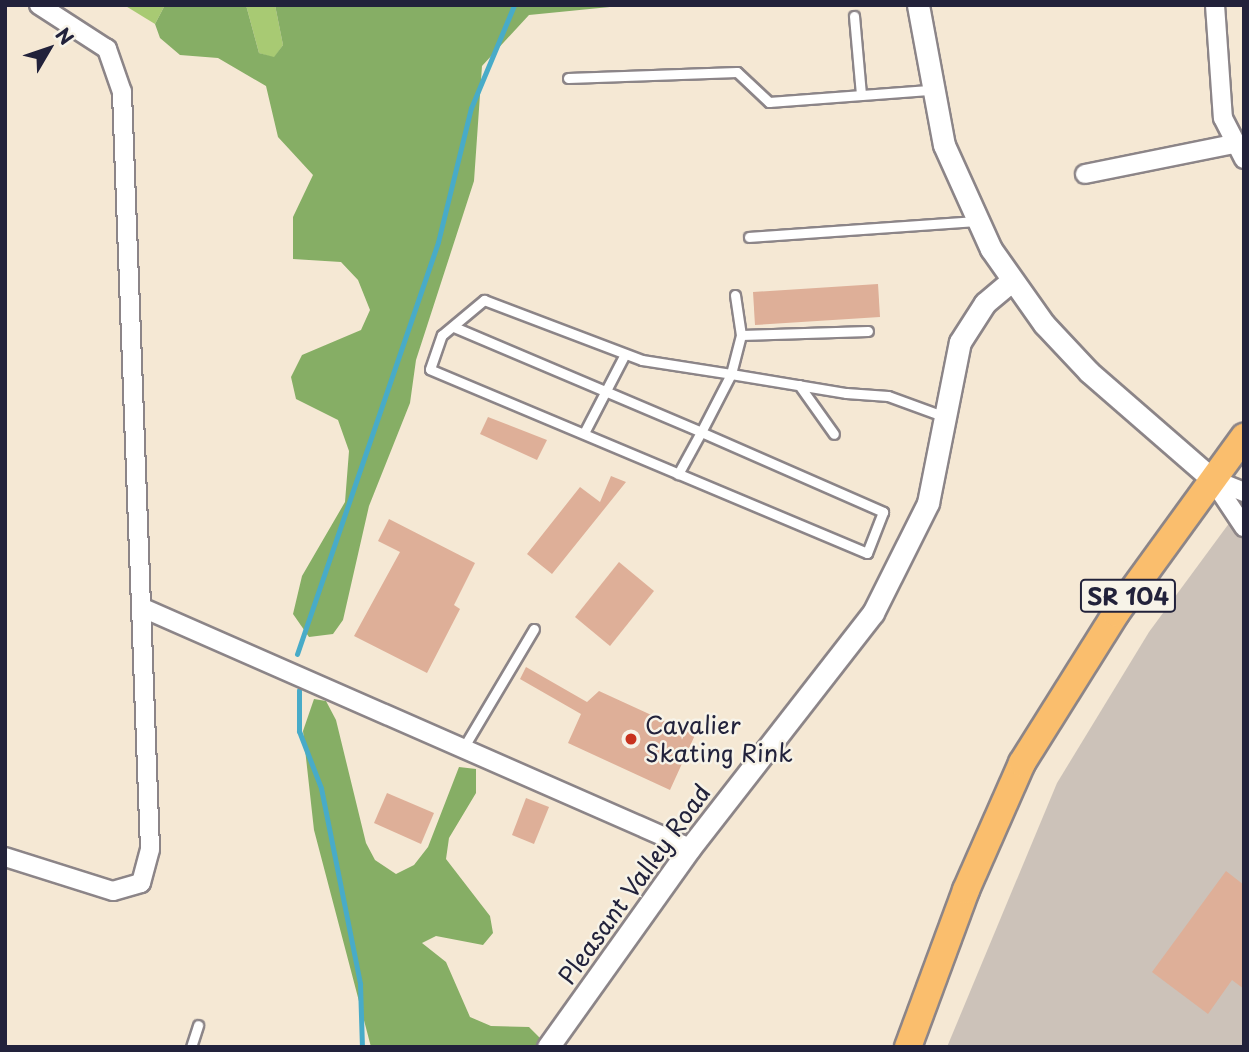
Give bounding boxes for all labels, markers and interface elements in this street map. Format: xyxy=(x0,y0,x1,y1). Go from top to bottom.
north arrow xyxy=(14,14,84,84)
text: N xyxy=(50,21,81,50)
road number: SR 104 xyxy=(1079,576,1177,616)
place label: Cavalier Skating Rink xyxy=(645,711,794,767)
marker: Cavalier Skating Rink xyxy=(623,731,639,747)
street label: Pleasant Valley Road xyxy=(551,778,717,990)

